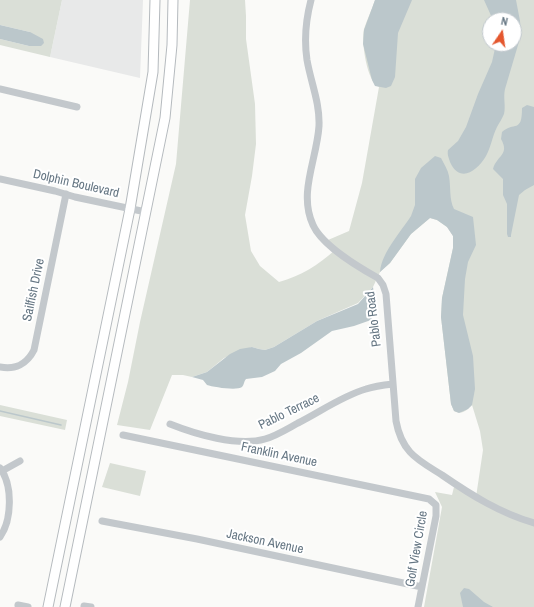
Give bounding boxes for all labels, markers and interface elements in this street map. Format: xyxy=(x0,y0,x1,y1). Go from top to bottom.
north arrow xyxy=(482,12,522,52)
text: N xyxy=(500,14,509,29)
street label: Dolphin Boulevard xyxy=(32,167,120,201)
street label: Sailfish Drive xyxy=(20,257,48,323)
street label: Pablo Road xyxy=(363,290,385,348)
street label: Pablo Terrace xyxy=(256,391,322,433)
street label: Franklin Avenue xyxy=(240,439,318,471)
street label: Golf View Circle xyxy=(403,510,431,588)
street label: Jackson Avenue xyxy=(225,526,305,558)

